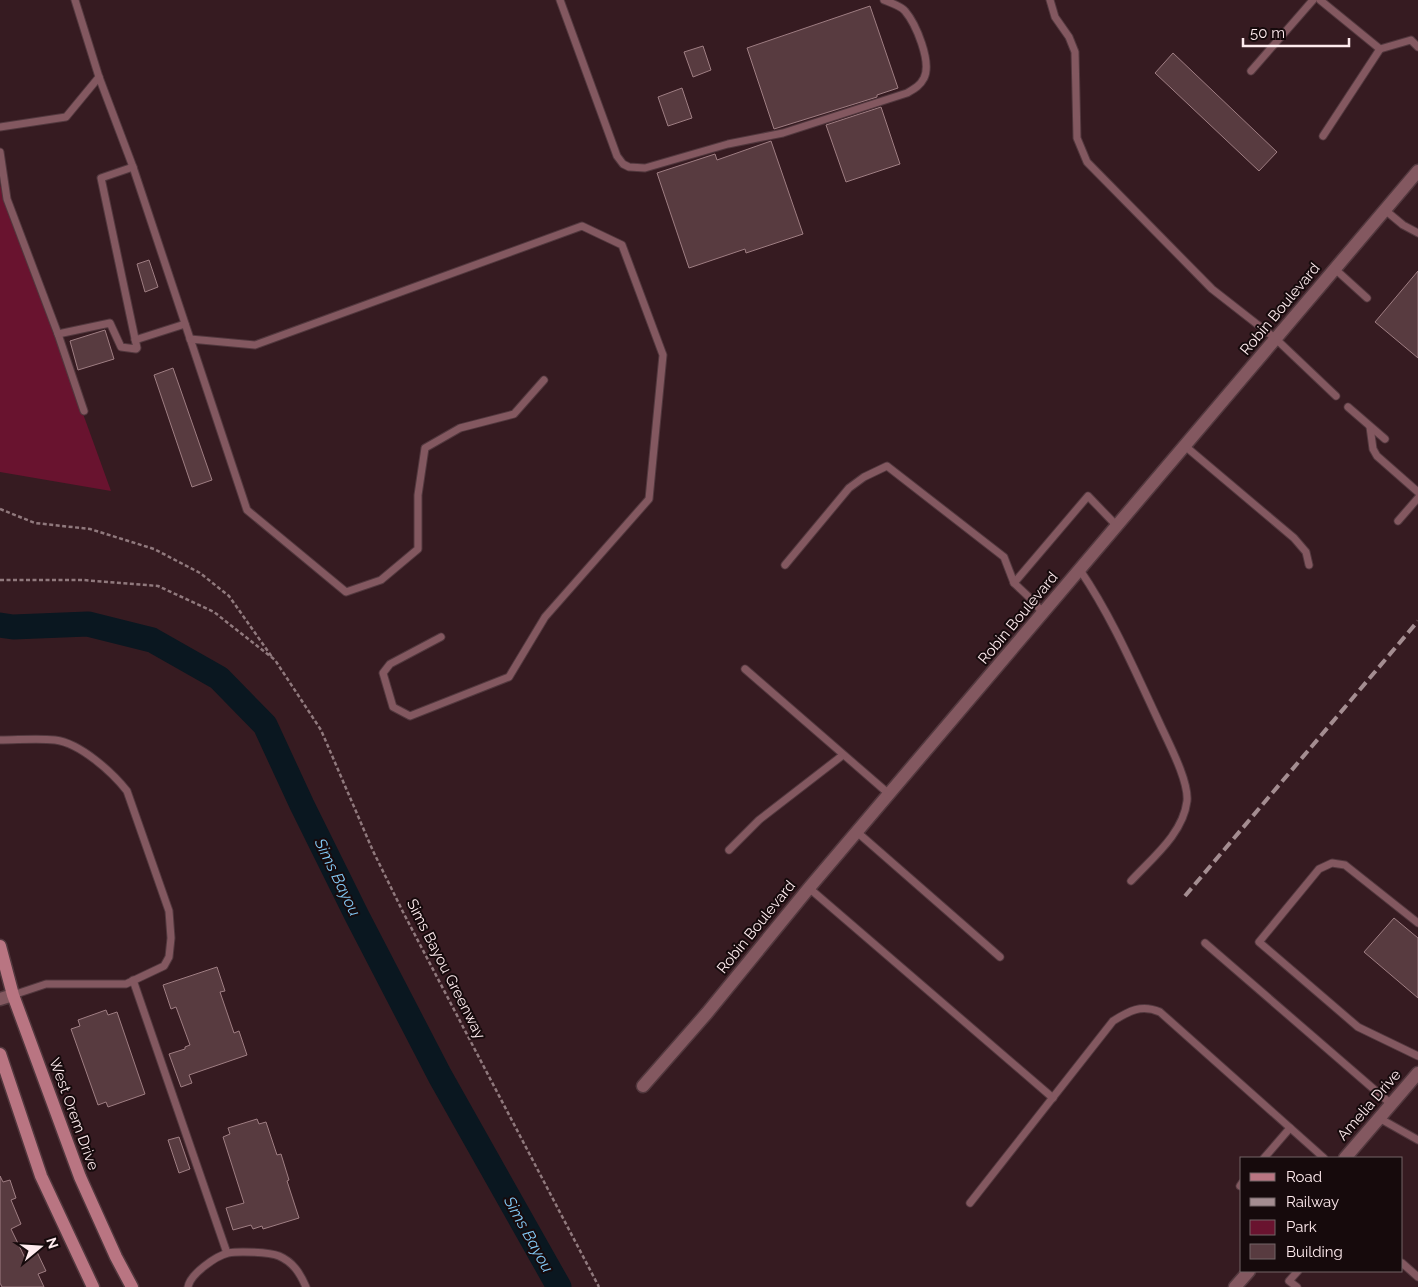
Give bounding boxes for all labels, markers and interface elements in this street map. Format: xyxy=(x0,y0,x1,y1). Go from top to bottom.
scale bar xyxy=(1243,15,1349,47)
text: 50 m xyxy=(1250,24,1285,42)
street label: Robin Boulevard xyxy=(1236,259,1324,359)
street label: Robin Boulevard xyxy=(974,568,1062,668)
water label: Sims Bayou xyxy=(310,834,365,919)
street label: Robin Boulevard xyxy=(713,877,799,977)
street label: Sims Bayou Greenway xyxy=(403,896,489,1042)
street label: West Orem Drive xyxy=(45,1055,103,1173)
street label: Amelia Drive xyxy=(1333,1066,1405,1144)
legend xyxy=(1240,1157,1403,1272)
text: Road xyxy=(1286,1168,1322,1186)
water label: Sims Bayou xyxy=(499,1192,557,1276)
text: Railway xyxy=(1286,1193,1339,1211)
text: Park xyxy=(1286,1218,1317,1236)
north arrow xyxy=(15,1222,65,1272)
text: N xyxy=(43,1235,62,1251)
text: Building xyxy=(1286,1243,1343,1261)

